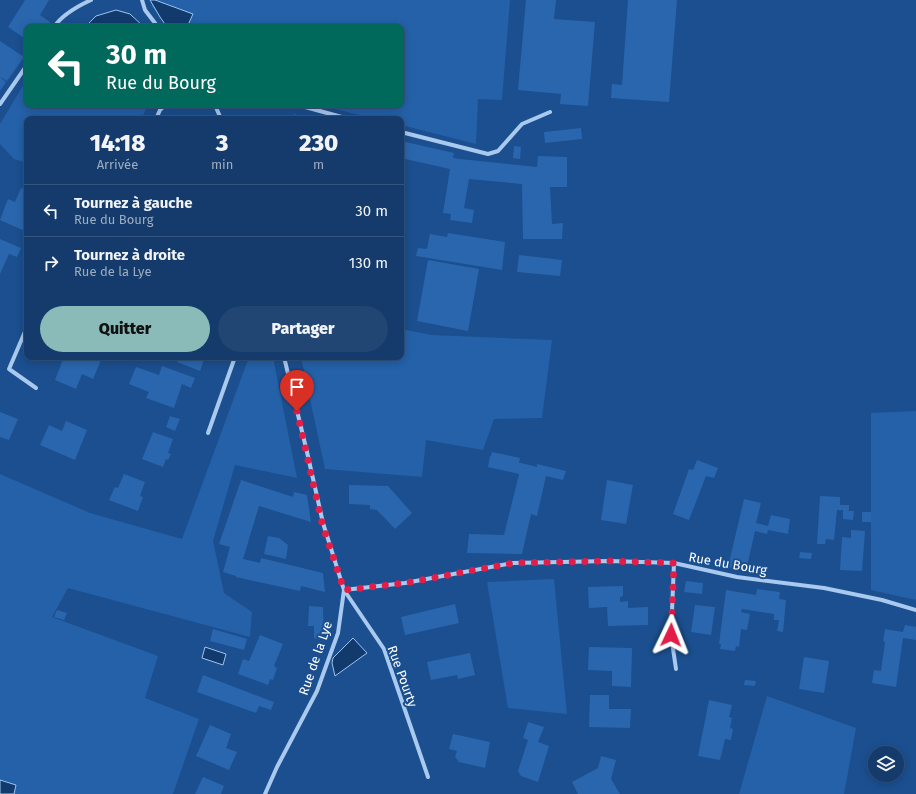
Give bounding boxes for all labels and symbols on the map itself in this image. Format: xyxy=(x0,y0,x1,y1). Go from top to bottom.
pin xyxy=(280,370,314,411)
street label: Rue du Bourg xyxy=(688,549,769,578)
position arrow xyxy=(650,614,692,656)
street label: Rue de la Lye xyxy=(296,619,335,697)
street label: Rue Pourty xyxy=(384,643,421,710)

